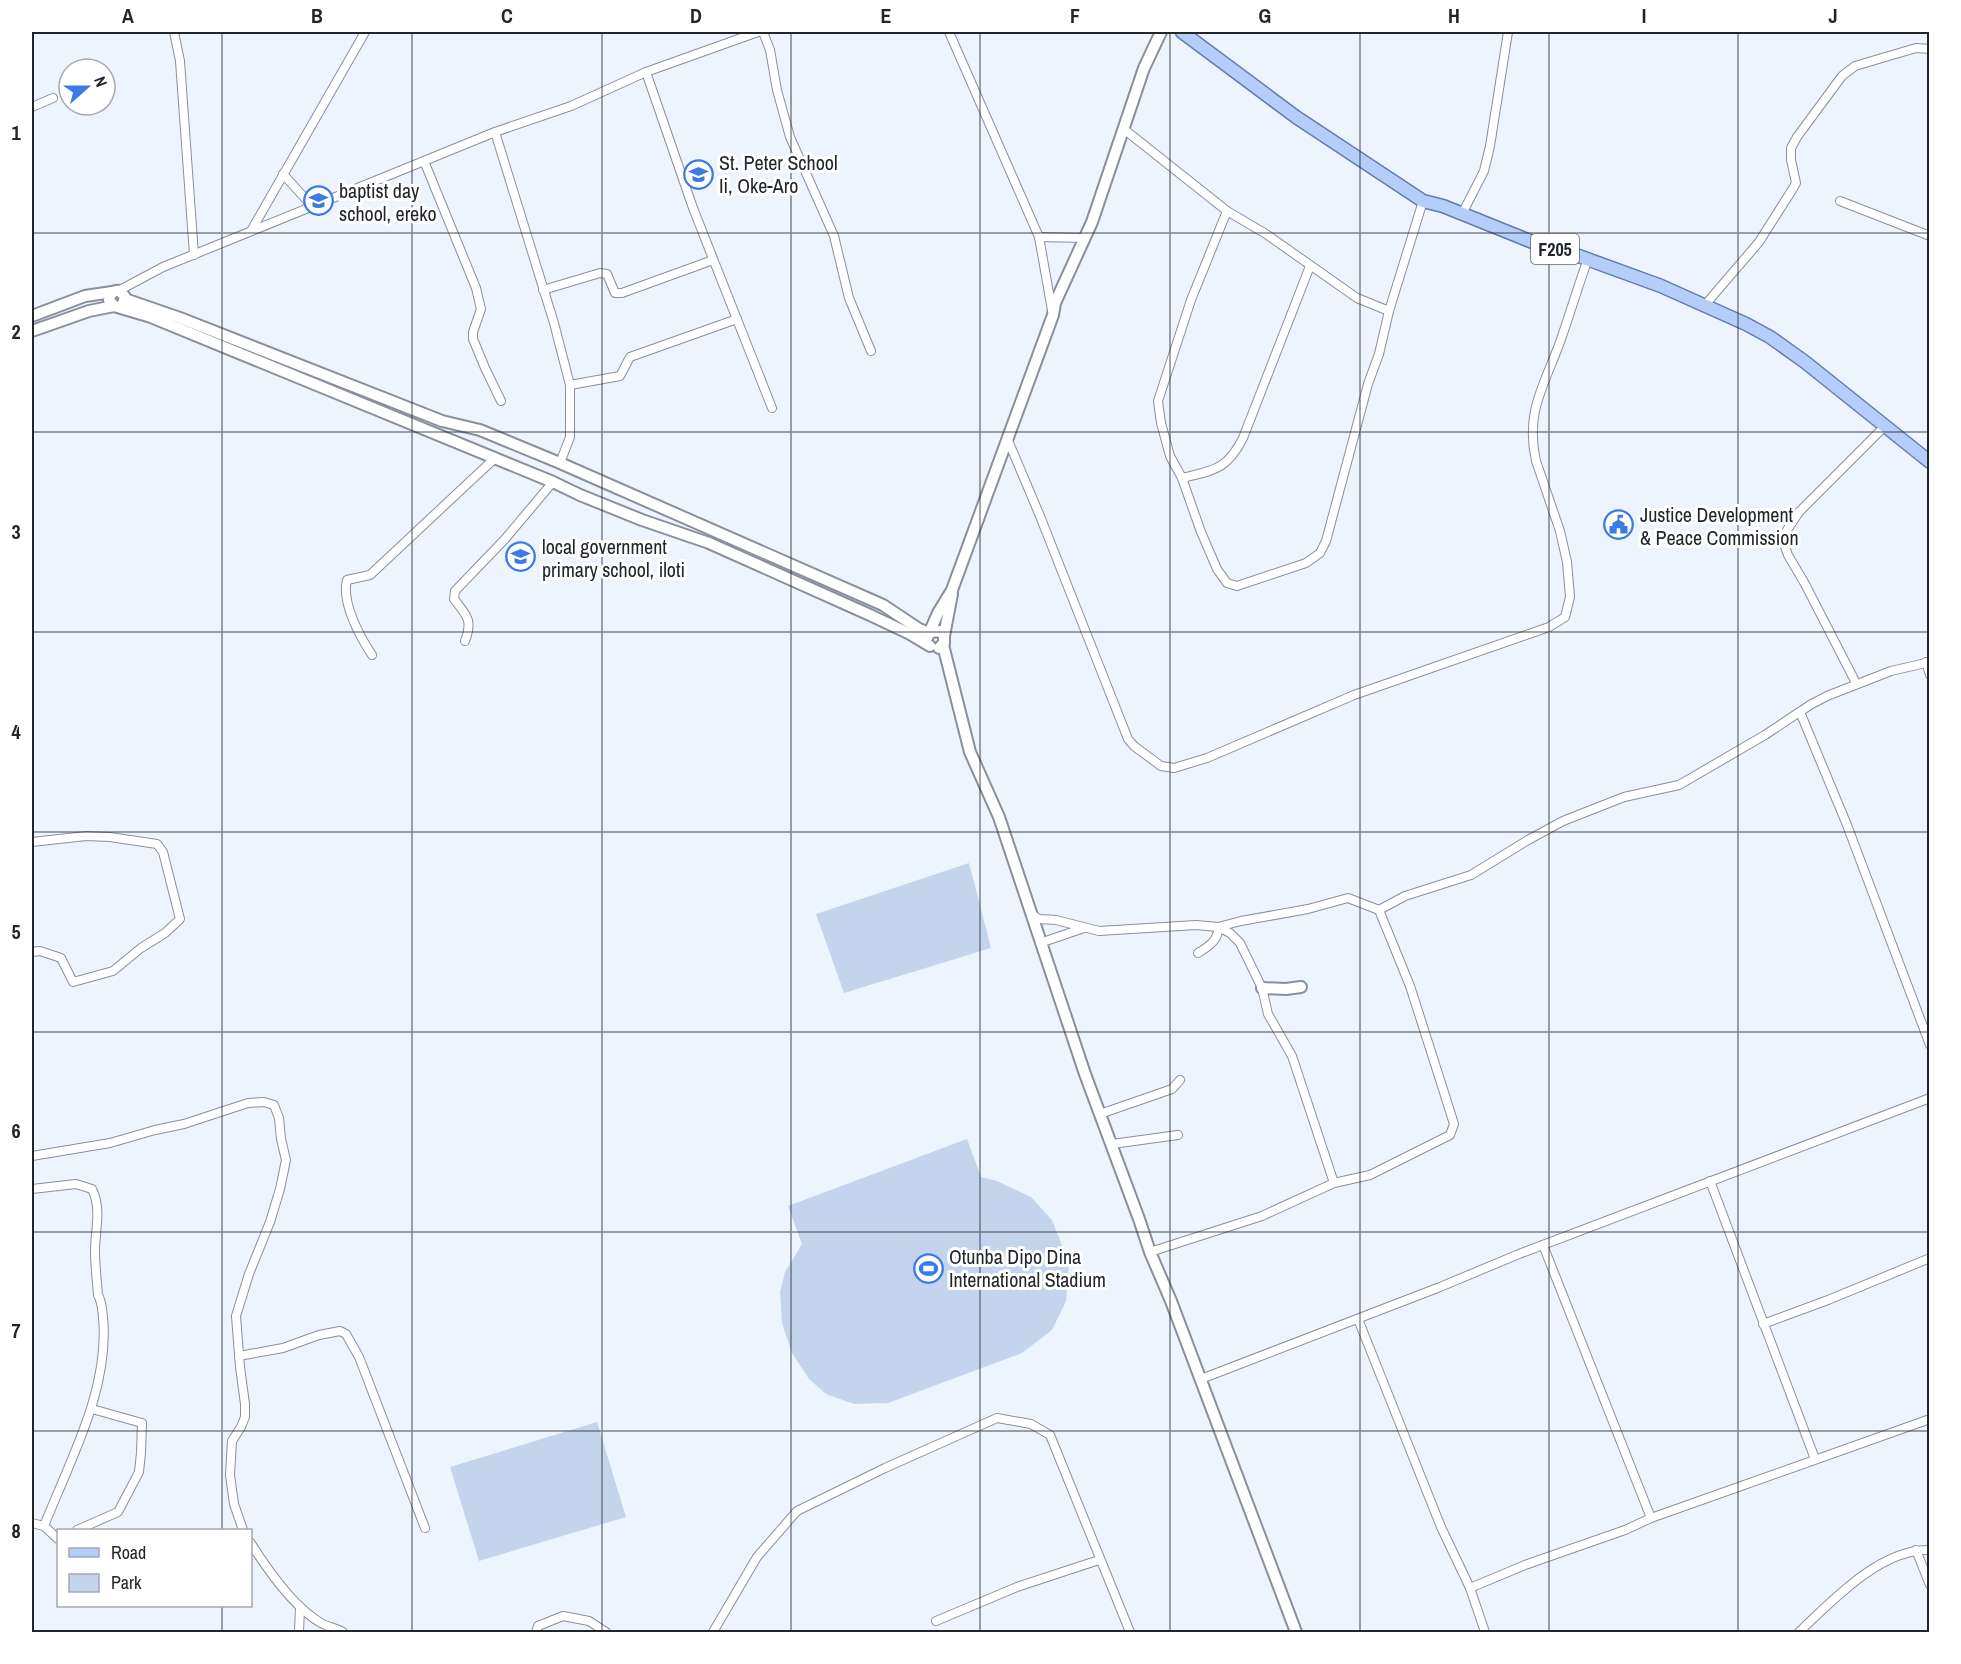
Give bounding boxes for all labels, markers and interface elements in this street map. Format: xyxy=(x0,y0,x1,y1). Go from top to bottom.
text: A xyxy=(122,2,134,29)
text: B xyxy=(311,2,323,29)
text: C xyxy=(501,2,513,29)
text: D xyxy=(690,2,702,29)
text: E xyxy=(881,2,892,29)
text: F xyxy=(1070,2,1080,29)
text: G xyxy=(1259,2,1271,29)
text: H xyxy=(1448,2,1460,29)
text: I xyxy=(1642,2,1646,29)
text: J xyxy=(1828,2,1838,29)
north arrow xyxy=(57,57,117,117)
text: N xyxy=(89,73,113,90)
text: 1 xyxy=(11,119,21,146)
place label: St. Peter School Ii, Oke-Aro xyxy=(719,149,838,199)
school or university icon: St. Peter School Ii, Oke-Aro xyxy=(682,158,714,190)
place label: baptist day school, ereko xyxy=(339,177,437,227)
school or university icon: baptist day school, ereko xyxy=(302,185,334,217)
road number: F205 xyxy=(1531,234,1579,264)
text: 2 xyxy=(11,318,21,345)
place label: Justice Development & Peace Commission xyxy=(1640,501,1799,551)
public building icon: Justice Development & Peace Commission xyxy=(1603,509,1635,541)
text: 3 xyxy=(11,518,21,545)
place label: local government primary school, iloti xyxy=(542,533,685,583)
school or university icon: local government primary school, iloti xyxy=(505,541,537,573)
text: 4 xyxy=(11,718,21,745)
text: 5 xyxy=(11,918,21,945)
text: 6 xyxy=(11,1117,21,1144)
place label: Otunba Dipo Dina International Stadium xyxy=(949,1243,1106,1293)
sports icon: Otunba Dipo Dina International Stadium xyxy=(912,1252,944,1284)
text: 7 xyxy=(11,1317,21,1344)
text: 8 xyxy=(11,1517,21,1544)
legend xyxy=(57,1529,252,1607)
text: Road xyxy=(111,1540,146,1565)
text: Park xyxy=(111,1570,142,1595)

